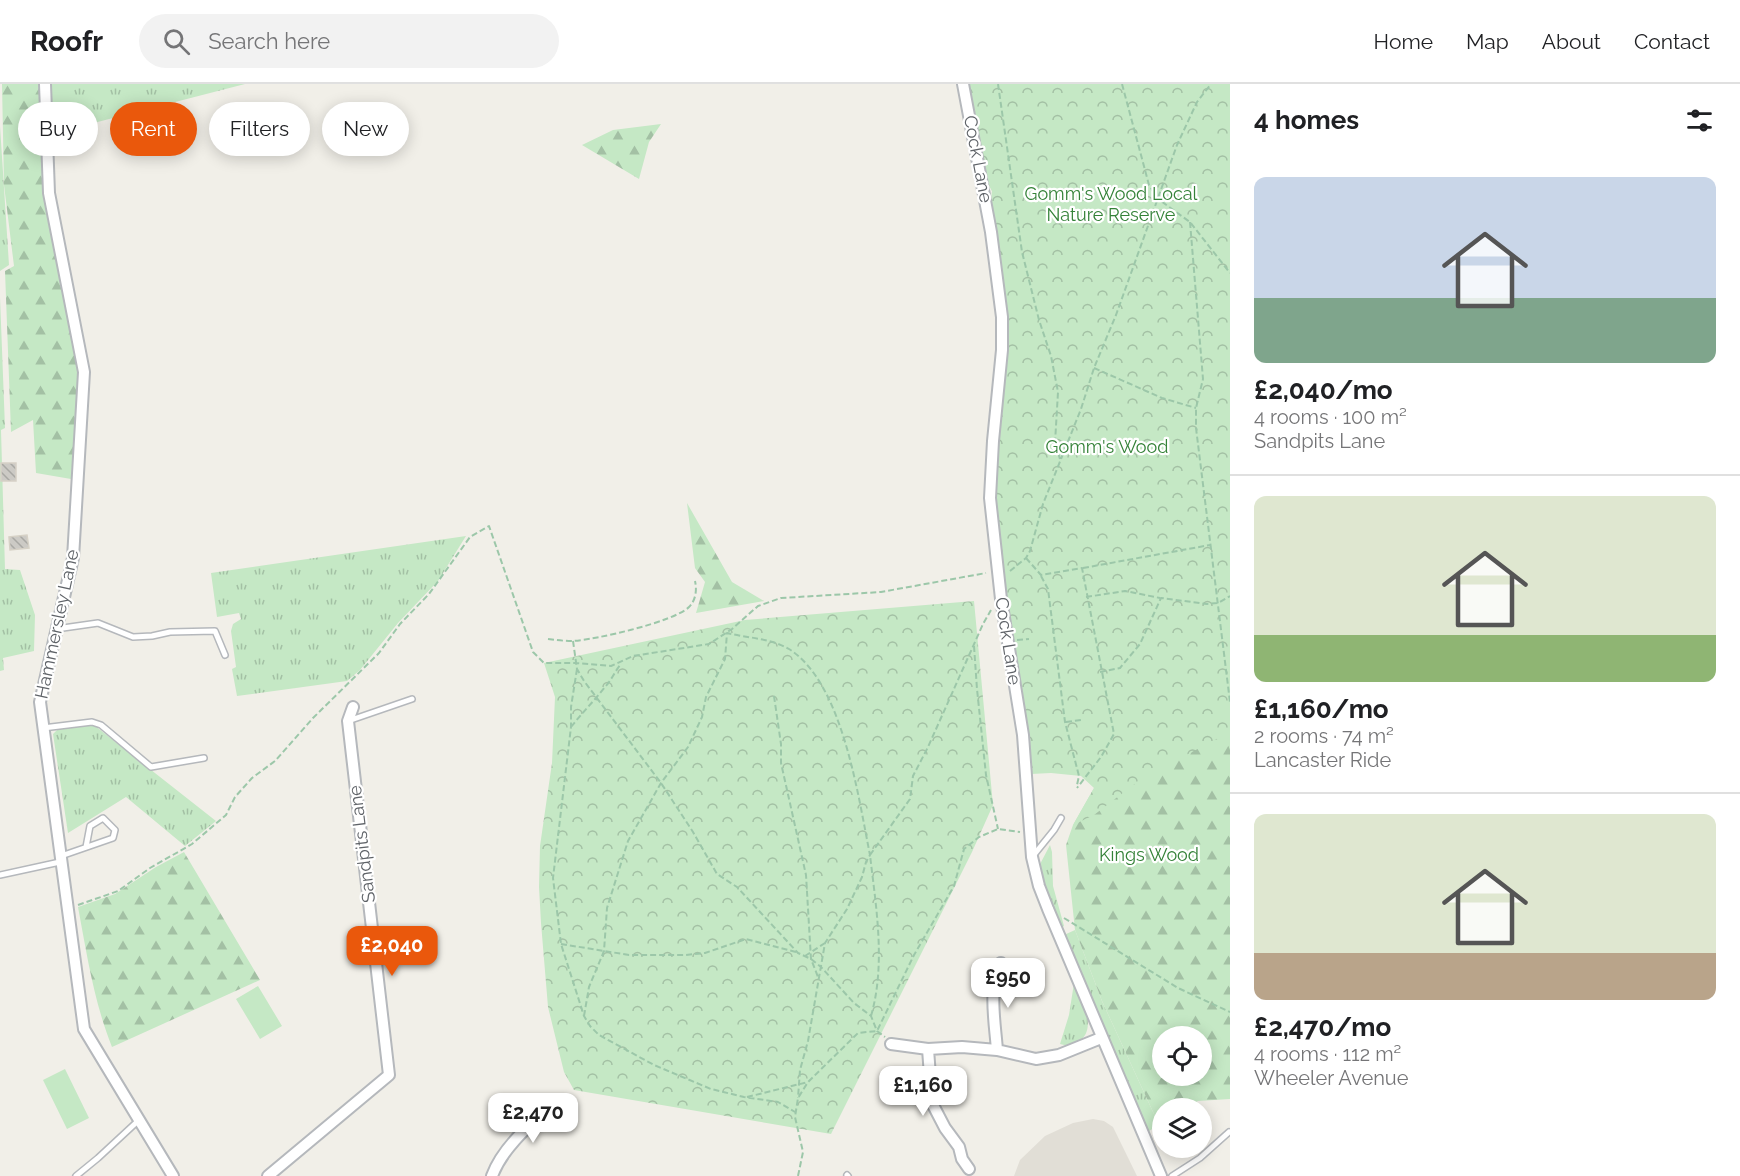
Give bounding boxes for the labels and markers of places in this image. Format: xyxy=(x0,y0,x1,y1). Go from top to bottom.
pin: £2,040 xyxy=(343,926,441,977)
pin: £950 xyxy=(972,958,1044,1009)
pin: £1,160 xyxy=(874,1066,972,1117)
pin: £2,470 xyxy=(484,1093,582,1144)

